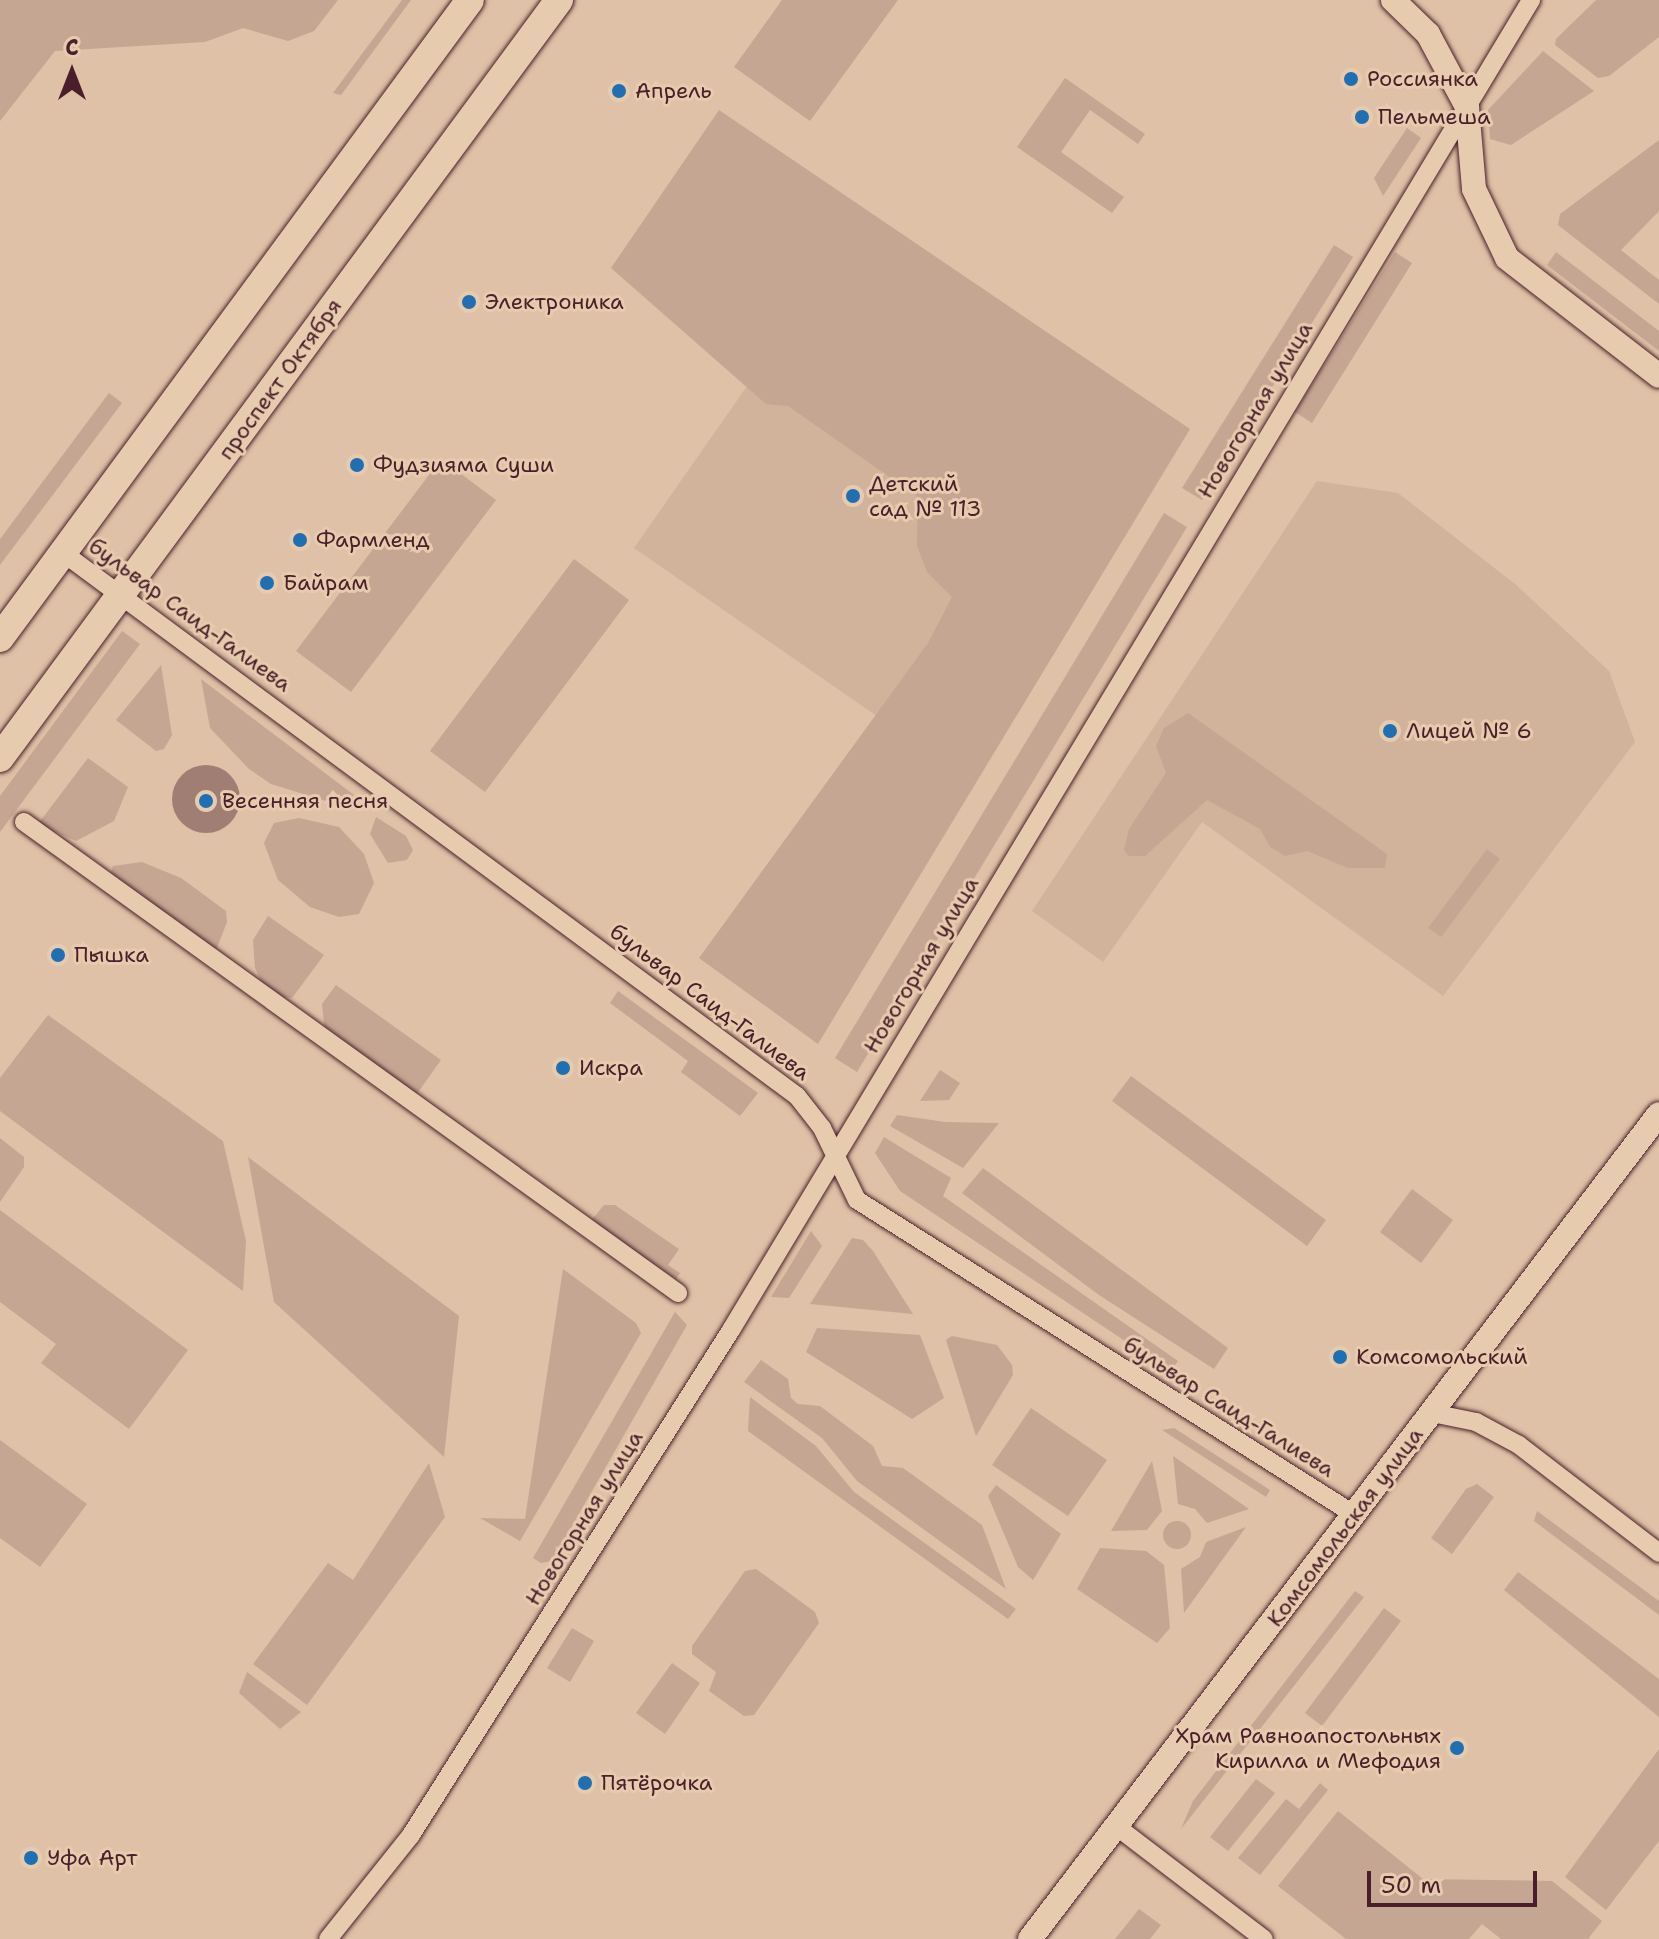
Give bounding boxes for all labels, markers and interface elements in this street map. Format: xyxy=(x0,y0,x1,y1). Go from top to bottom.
north arrow xyxy=(32,32,112,112)
text: С xyxy=(65,33,79,62)
place label: Россиянка xyxy=(1367,66,1478,92)
marker: Россиянка xyxy=(1342,70,1360,88)
place label: Апрель xyxy=(635,78,712,104)
marker: Апрель xyxy=(610,82,628,100)
place label: Пельмеша xyxy=(1378,104,1491,130)
marker: Пельмеша xyxy=(1353,108,1371,126)
place label: Электроника xyxy=(485,289,624,315)
street label: проспект Октября xyxy=(213,293,347,465)
marker: Электроника xyxy=(460,293,478,311)
street label: Новогорная улица xyxy=(1192,317,1318,503)
place label: Фудзияма Суши xyxy=(373,452,554,478)
marker: Фудзияма Суши xyxy=(348,456,366,474)
place label: Детский сад № 113 xyxy=(869,470,981,522)
marker: Детский сад № 113 xyxy=(844,487,862,505)
place label: Фармленд xyxy=(316,527,430,553)
marker: Фармленд xyxy=(291,531,309,549)
street label: бульвар Саид-Галиева xyxy=(84,533,296,697)
place label: Байрам xyxy=(283,570,368,596)
marker: Байрам xyxy=(258,574,276,592)
place label: Лицей № 6 xyxy=(1406,718,1532,744)
marker: Лицей № 6 xyxy=(1381,722,1399,740)
place label: Весенняя песня xyxy=(222,788,388,814)
marker: Весенняя песня xyxy=(197,792,215,810)
street label: Новогорная улица xyxy=(858,872,984,1058)
street label: бульвар Саид-Галиева xyxy=(605,918,815,1086)
place label: Пышка xyxy=(74,942,149,968)
marker: Пышка xyxy=(49,946,67,964)
place label: Искра xyxy=(579,1055,643,1081)
marker: Искра xyxy=(554,1059,572,1077)
street label: бульвар Саид-Галиева xyxy=(1119,1331,1339,1483)
place label: Комсомольский xyxy=(1356,1344,1528,1370)
marker: Комсомольский xyxy=(1331,1348,1349,1366)
street label: Комсомольская улица xyxy=(1261,1422,1429,1632)
street label: Новогорная улица xyxy=(520,1426,648,1610)
place label: Храм Равноапостольных Кирилла и Мефодия xyxy=(1175,1722,1441,1774)
marker: Храм Равноапостольных Кирилла и Мефодия xyxy=(1448,1739,1466,1757)
place label: Пятёрочка xyxy=(601,1770,712,1796)
marker: Пятёрочка xyxy=(576,1774,594,1792)
place label: Уфа Арт xyxy=(47,1845,137,1871)
marker: Уфа Арт xyxy=(22,1849,40,1867)
scale bar xyxy=(1371,1855,1541,1905)
text: 50 m xyxy=(1381,1869,1441,1901)

